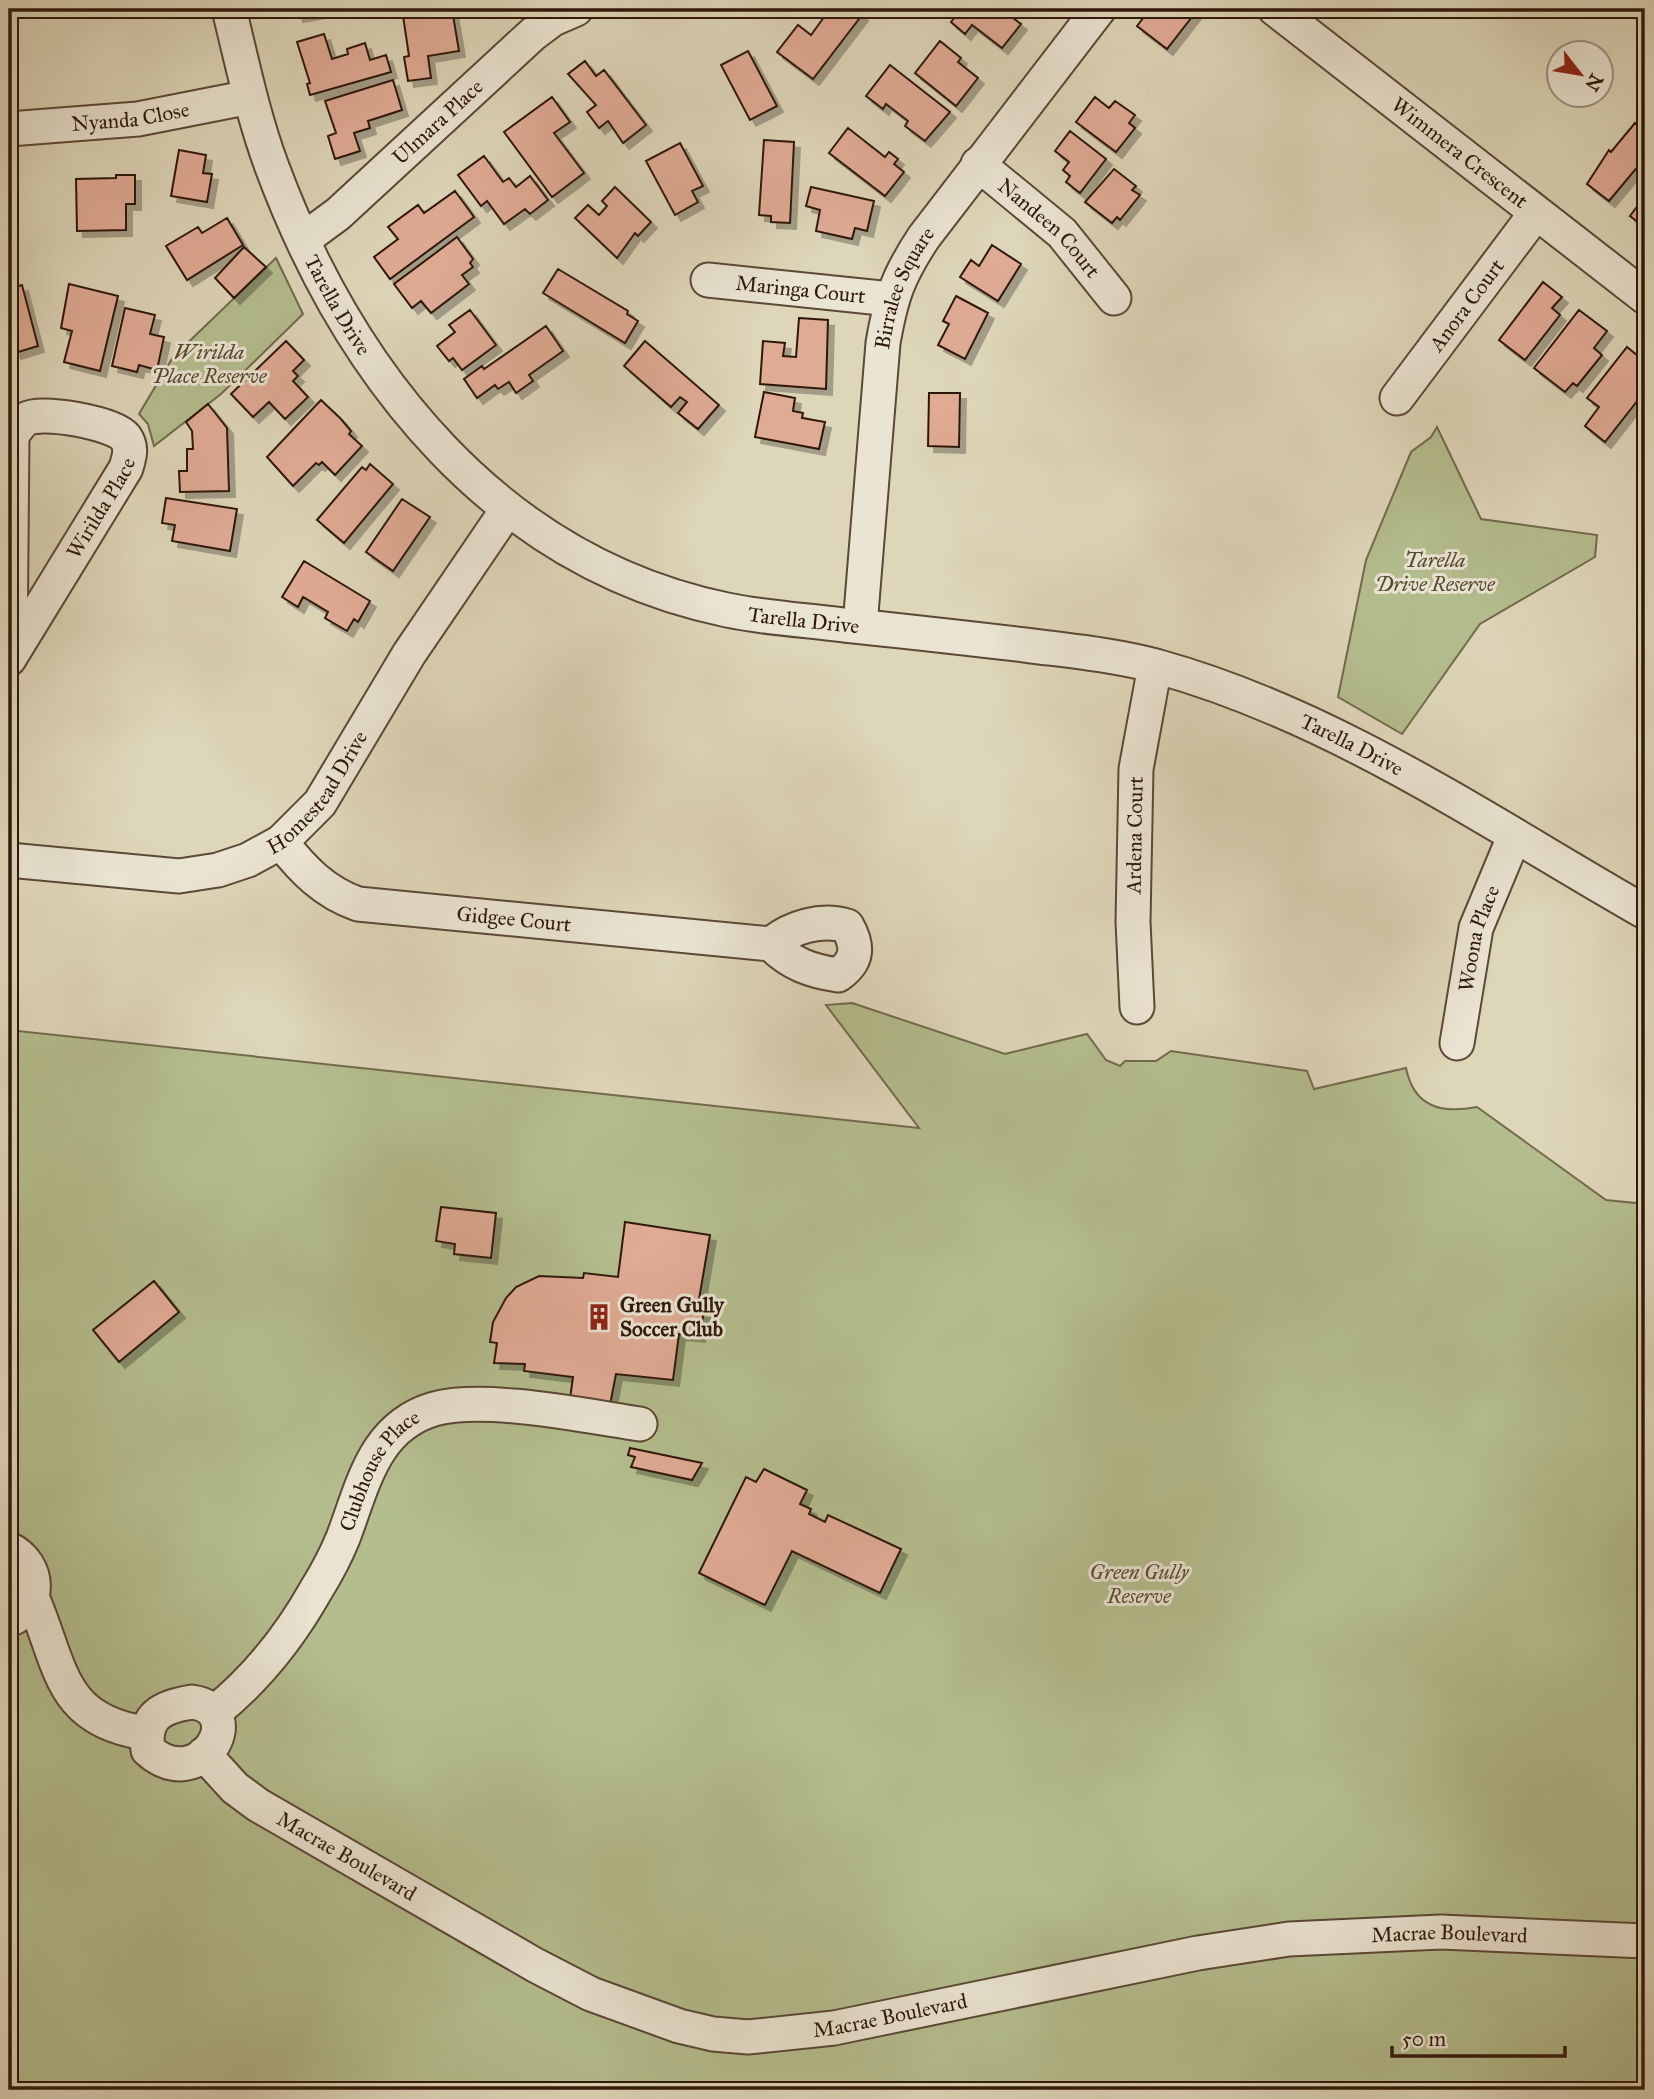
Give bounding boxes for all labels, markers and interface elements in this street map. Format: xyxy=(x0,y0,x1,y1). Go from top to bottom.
north arrow xyxy=(1546,38,1616,108)
text: N xyxy=(1580,70,1608,95)
street label: Ulmara Place xyxy=(387,73,489,170)
street label: Wimmera Crescent xyxy=(1386,92,1534,214)
street label: Nyanda Close xyxy=(71,96,192,137)
street label: Nandeen Court xyxy=(992,173,1106,284)
street label: Birralee Square xyxy=(869,221,940,351)
street label: Tarella Drive xyxy=(299,251,377,361)
street label: Anora Court xyxy=(1423,253,1510,357)
street label: Maringa Court xyxy=(734,270,867,309)
park label: Wirilda Place Reserve xyxy=(151,339,268,389)
street label: Wirilda Place xyxy=(61,455,141,563)
park label: Tarella Drive Reserve xyxy=(1375,547,1496,597)
street label: Tarella Drive xyxy=(746,601,861,639)
street label: Tarella Drive xyxy=(1296,708,1408,782)
street label: Homestead Drive xyxy=(262,726,373,860)
street label: Ardena Court xyxy=(1121,776,1149,895)
street label: Woona Place xyxy=(1453,881,1506,994)
street label: Gidgee Court xyxy=(455,901,573,938)
place label: Green Gully Soccer Club xyxy=(620,1292,725,1342)
building icon: Green Gully Soccer Club xyxy=(584,1302,614,1332)
street label: Clubhouse Place xyxy=(334,1404,424,1535)
park label: Green Gully Reserve xyxy=(1090,1559,1190,1609)
street label: Macrae Boulevard xyxy=(272,1806,421,1907)
street label: Macrae Boulevard xyxy=(1370,1919,1529,1949)
street label: Macrae Boulevard xyxy=(812,1988,970,2043)
scale bar xyxy=(1392,2015,1565,2059)
text: 50 m xyxy=(1402,2026,1447,2052)

